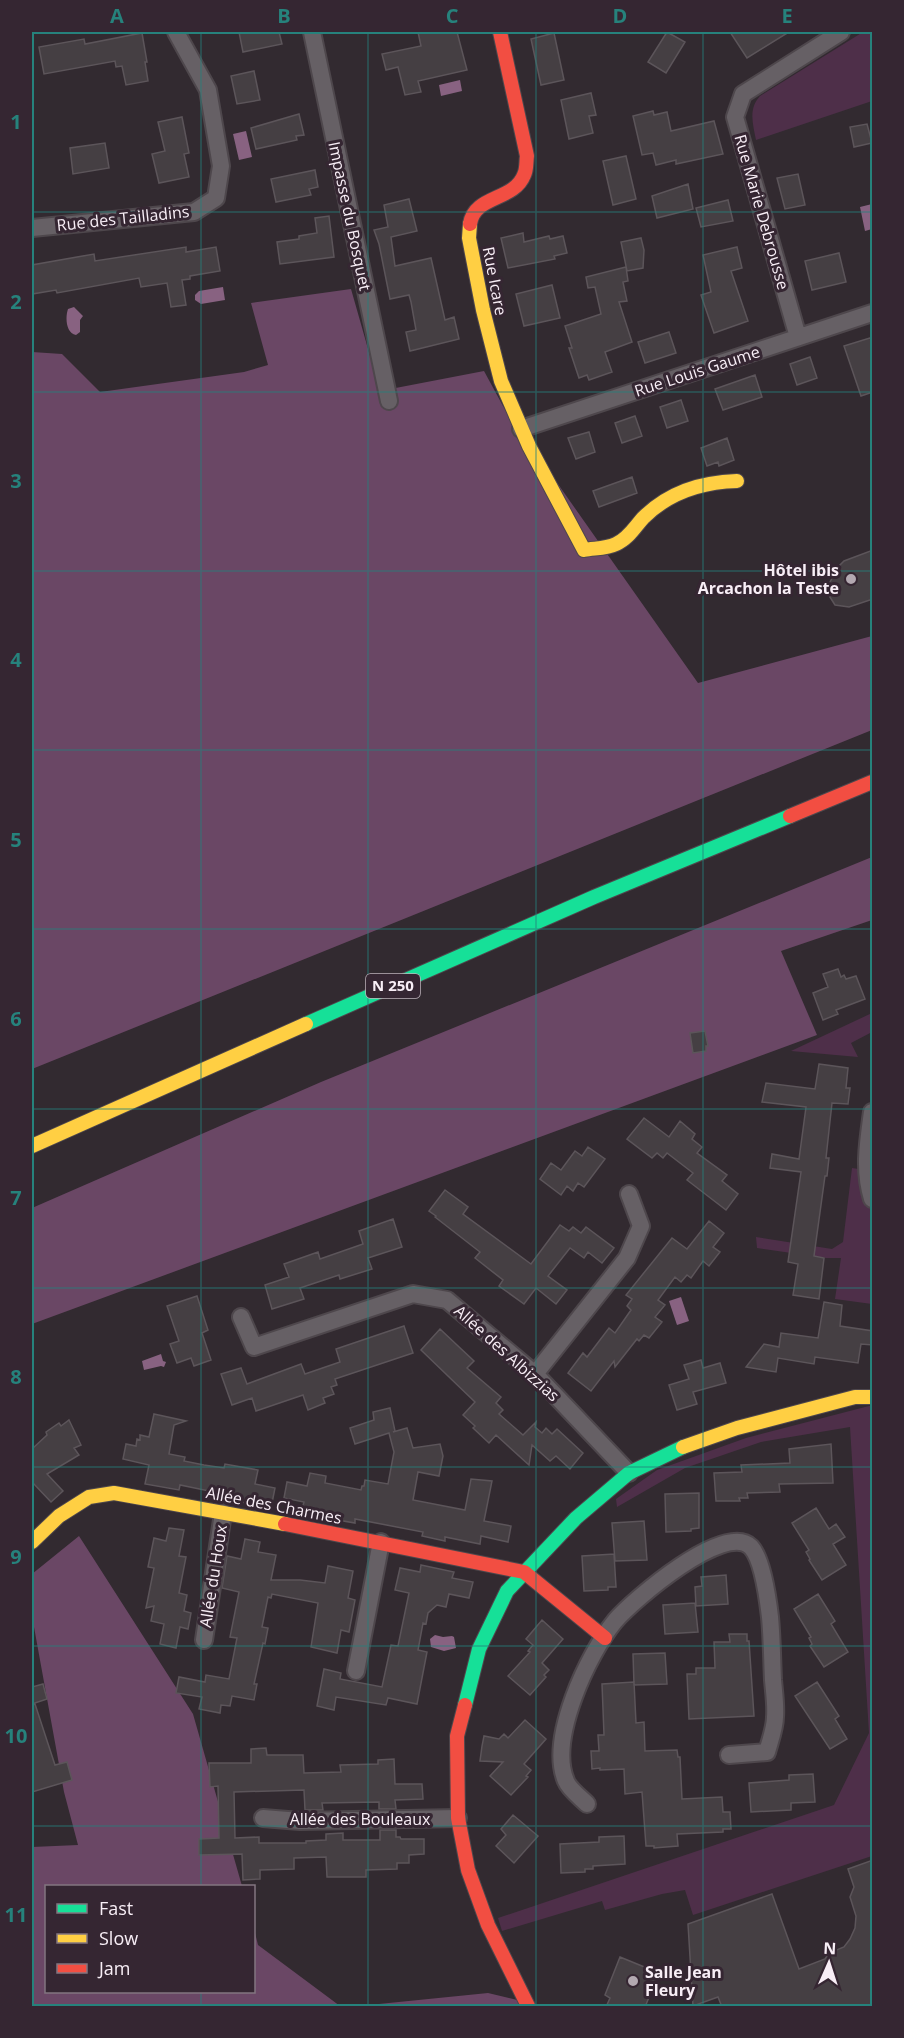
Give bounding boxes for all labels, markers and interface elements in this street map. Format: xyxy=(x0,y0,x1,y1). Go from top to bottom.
text: A xyxy=(110,2,124,29)
text: B xyxy=(277,2,291,29)
text: C xyxy=(446,2,459,29)
text: D xyxy=(613,2,627,29)
text: E xyxy=(781,2,793,29)
text: 1 xyxy=(10,108,22,135)
street label: Rue Marie Debrousse xyxy=(729,132,795,292)
street label: Impasse du Bosquet xyxy=(323,139,377,293)
street label: Rue des Tailladins xyxy=(56,200,190,236)
street label: Rue Icare xyxy=(478,245,512,317)
text: 2 xyxy=(10,288,22,315)
street label: Rue Louis Gaume xyxy=(632,340,763,402)
text: 3 xyxy=(10,467,22,494)
place label: Hôtel ibis Arcachon la Teste xyxy=(698,559,839,599)
marker: Hôtel ibis Arcachon la Teste xyxy=(844,572,858,586)
text: 4 xyxy=(10,646,22,673)
text: 5 xyxy=(10,826,22,853)
road number: N 250 xyxy=(366,974,420,998)
text: 6 xyxy=(10,1005,22,1032)
text: 7 xyxy=(10,1184,22,1211)
street label: Allée des Albizzias xyxy=(450,1300,564,1406)
text: 8 xyxy=(10,1363,22,1390)
street label: Allée des Charmes xyxy=(204,1481,344,1529)
street label: Allée du Houx xyxy=(194,1522,232,1629)
text: 9 xyxy=(10,1543,22,1570)
text: 10 xyxy=(5,1722,27,1749)
street label: Allée des Bouleaux xyxy=(290,1808,431,1830)
legend xyxy=(45,1885,255,1993)
text: Fast xyxy=(99,1896,133,1920)
text: 11 xyxy=(5,1901,27,1928)
text: Slow xyxy=(99,1926,138,1950)
north arrow xyxy=(799,1933,859,1993)
text: N xyxy=(823,1937,837,1959)
text: Jam xyxy=(97,1956,131,1980)
place label: Salle Jean Fleury xyxy=(645,1961,722,2001)
marker: Salle Jean Fleury xyxy=(626,1974,640,1988)

